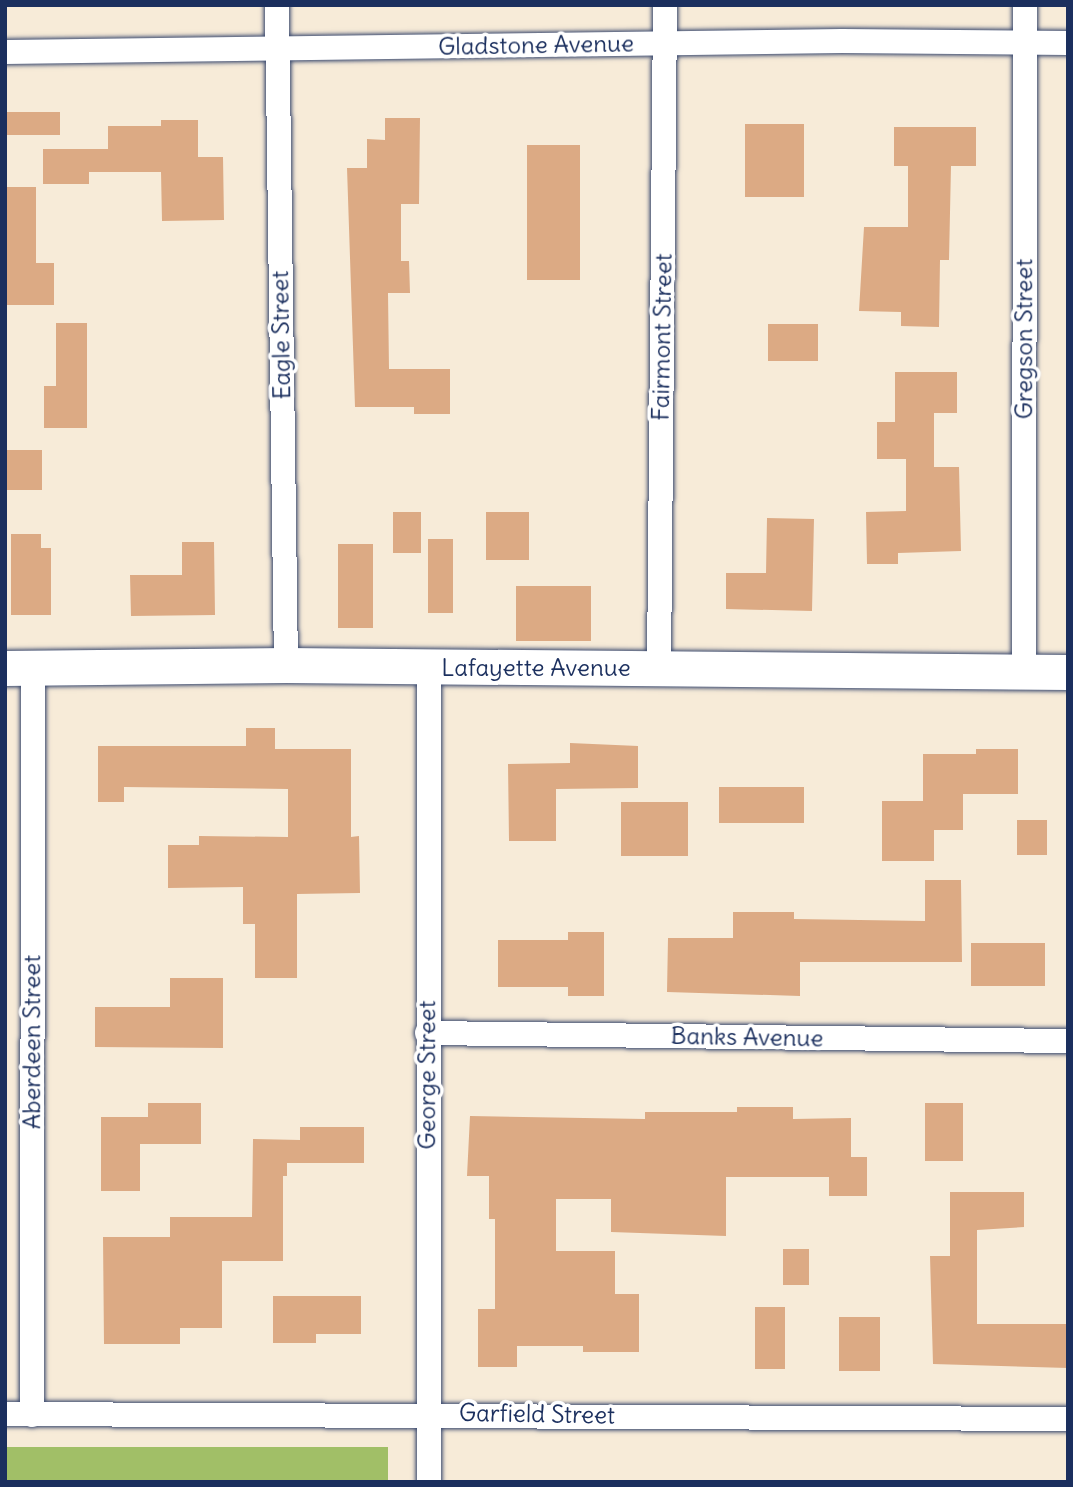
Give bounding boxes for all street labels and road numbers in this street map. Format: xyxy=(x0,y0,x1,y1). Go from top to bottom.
street label: Gladstone Avenue xyxy=(438,29,634,61)
street label: Fairmont Street xyxy=(646,253,678,421)
street label: Gregson Street xyxy=(1010,259,1038,419)
street label: Eagle Street xyxy=(265,270,297,400)
street label: Lafayette Avenue xyxy=(441,654,631,682)
street label: Aberdeen Street xyxy=(18,955,46,1129)
street label: George Street xyxy=(413,1000,441,1150)
street label: Banks Avenue xyxy=(670,1021,824,1053)
street label: Garfield Street xyxy=(459,1398,615,1430)

